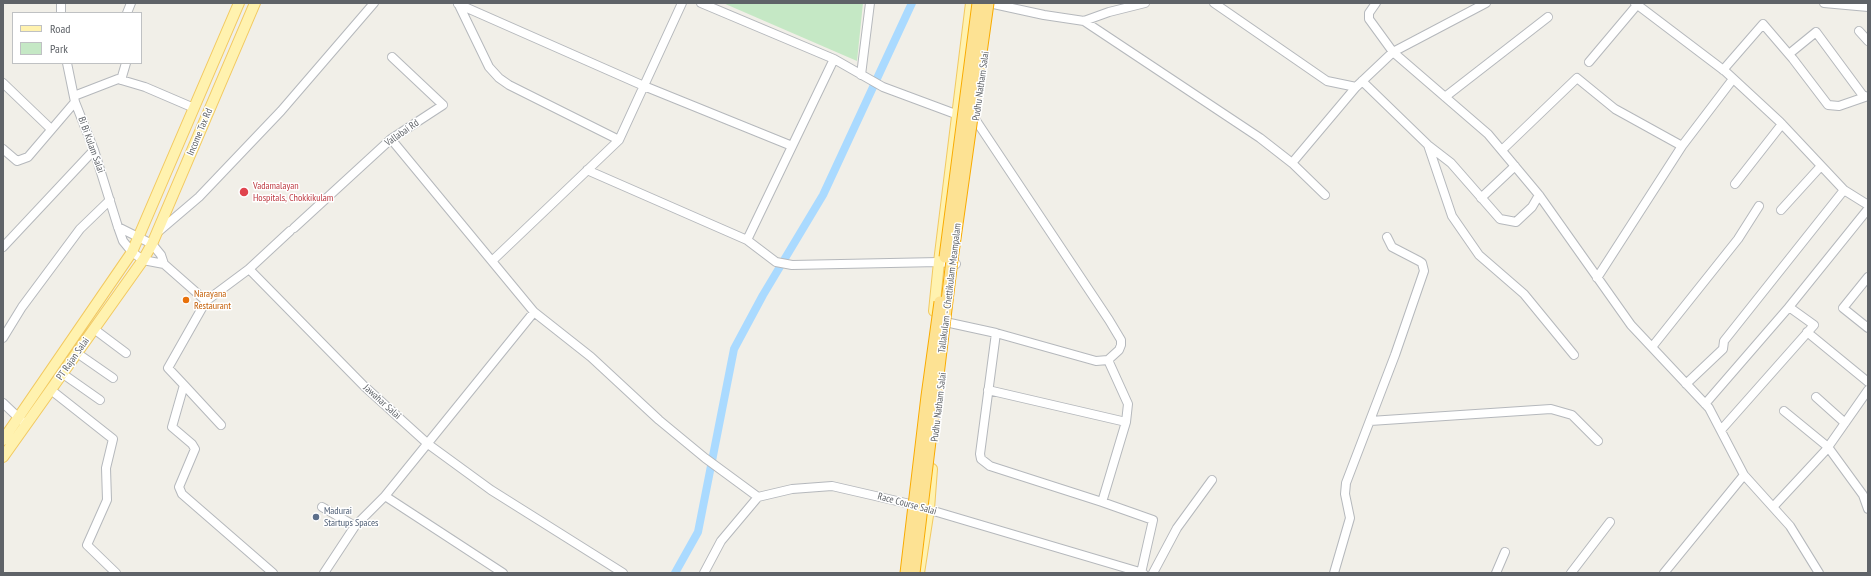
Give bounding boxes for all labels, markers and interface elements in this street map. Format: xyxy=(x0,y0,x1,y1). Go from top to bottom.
legend xyxy=(12,12,142,64)
text: Road xyxy=(50,21,70,36)
text: Park xyxy=(50,41,68,56)
street label: Pudhu Natham Salai xyxy=(970,51,992,121)
street label: Income Tax Rd xyxy=(185,107,215,157)
street label: Bi Bi Kulam Salai xyxy=(75,115,107,175)
street label: Vallabai Rd xyxy=(383,117,421,149)
place label: Vadamalayan Hospitals, Chokkikulam xyxy=(253,180,333,204)
marker: Vadamalayan Hospitals, Chokkikulam xyxy=(238,186,250,198)
street label: Tallakulam - Chettikulam Meampalam xyxy=(936,222,964,354)
place label: Narayana Restaurant xyxy=(194,288,231,312)
marker: Narayana Restaurant xyxy=(181,295,191,305)
street label: PT Rajan Salai xyxy=(54,335,92,383)
street label: Pudhu Natham Salai xyxy=(929,372,949,442)
street label: Jawahar Salai xyxy=(361,382,403,422)
street label: Race Course Salai xyxy=(876,490,938,518)
place label: Madurai Startups Spaces xyxy=(324,505,378,528)
marker: Madurai Startups Spaces xyxy=(311,512,321,522)

